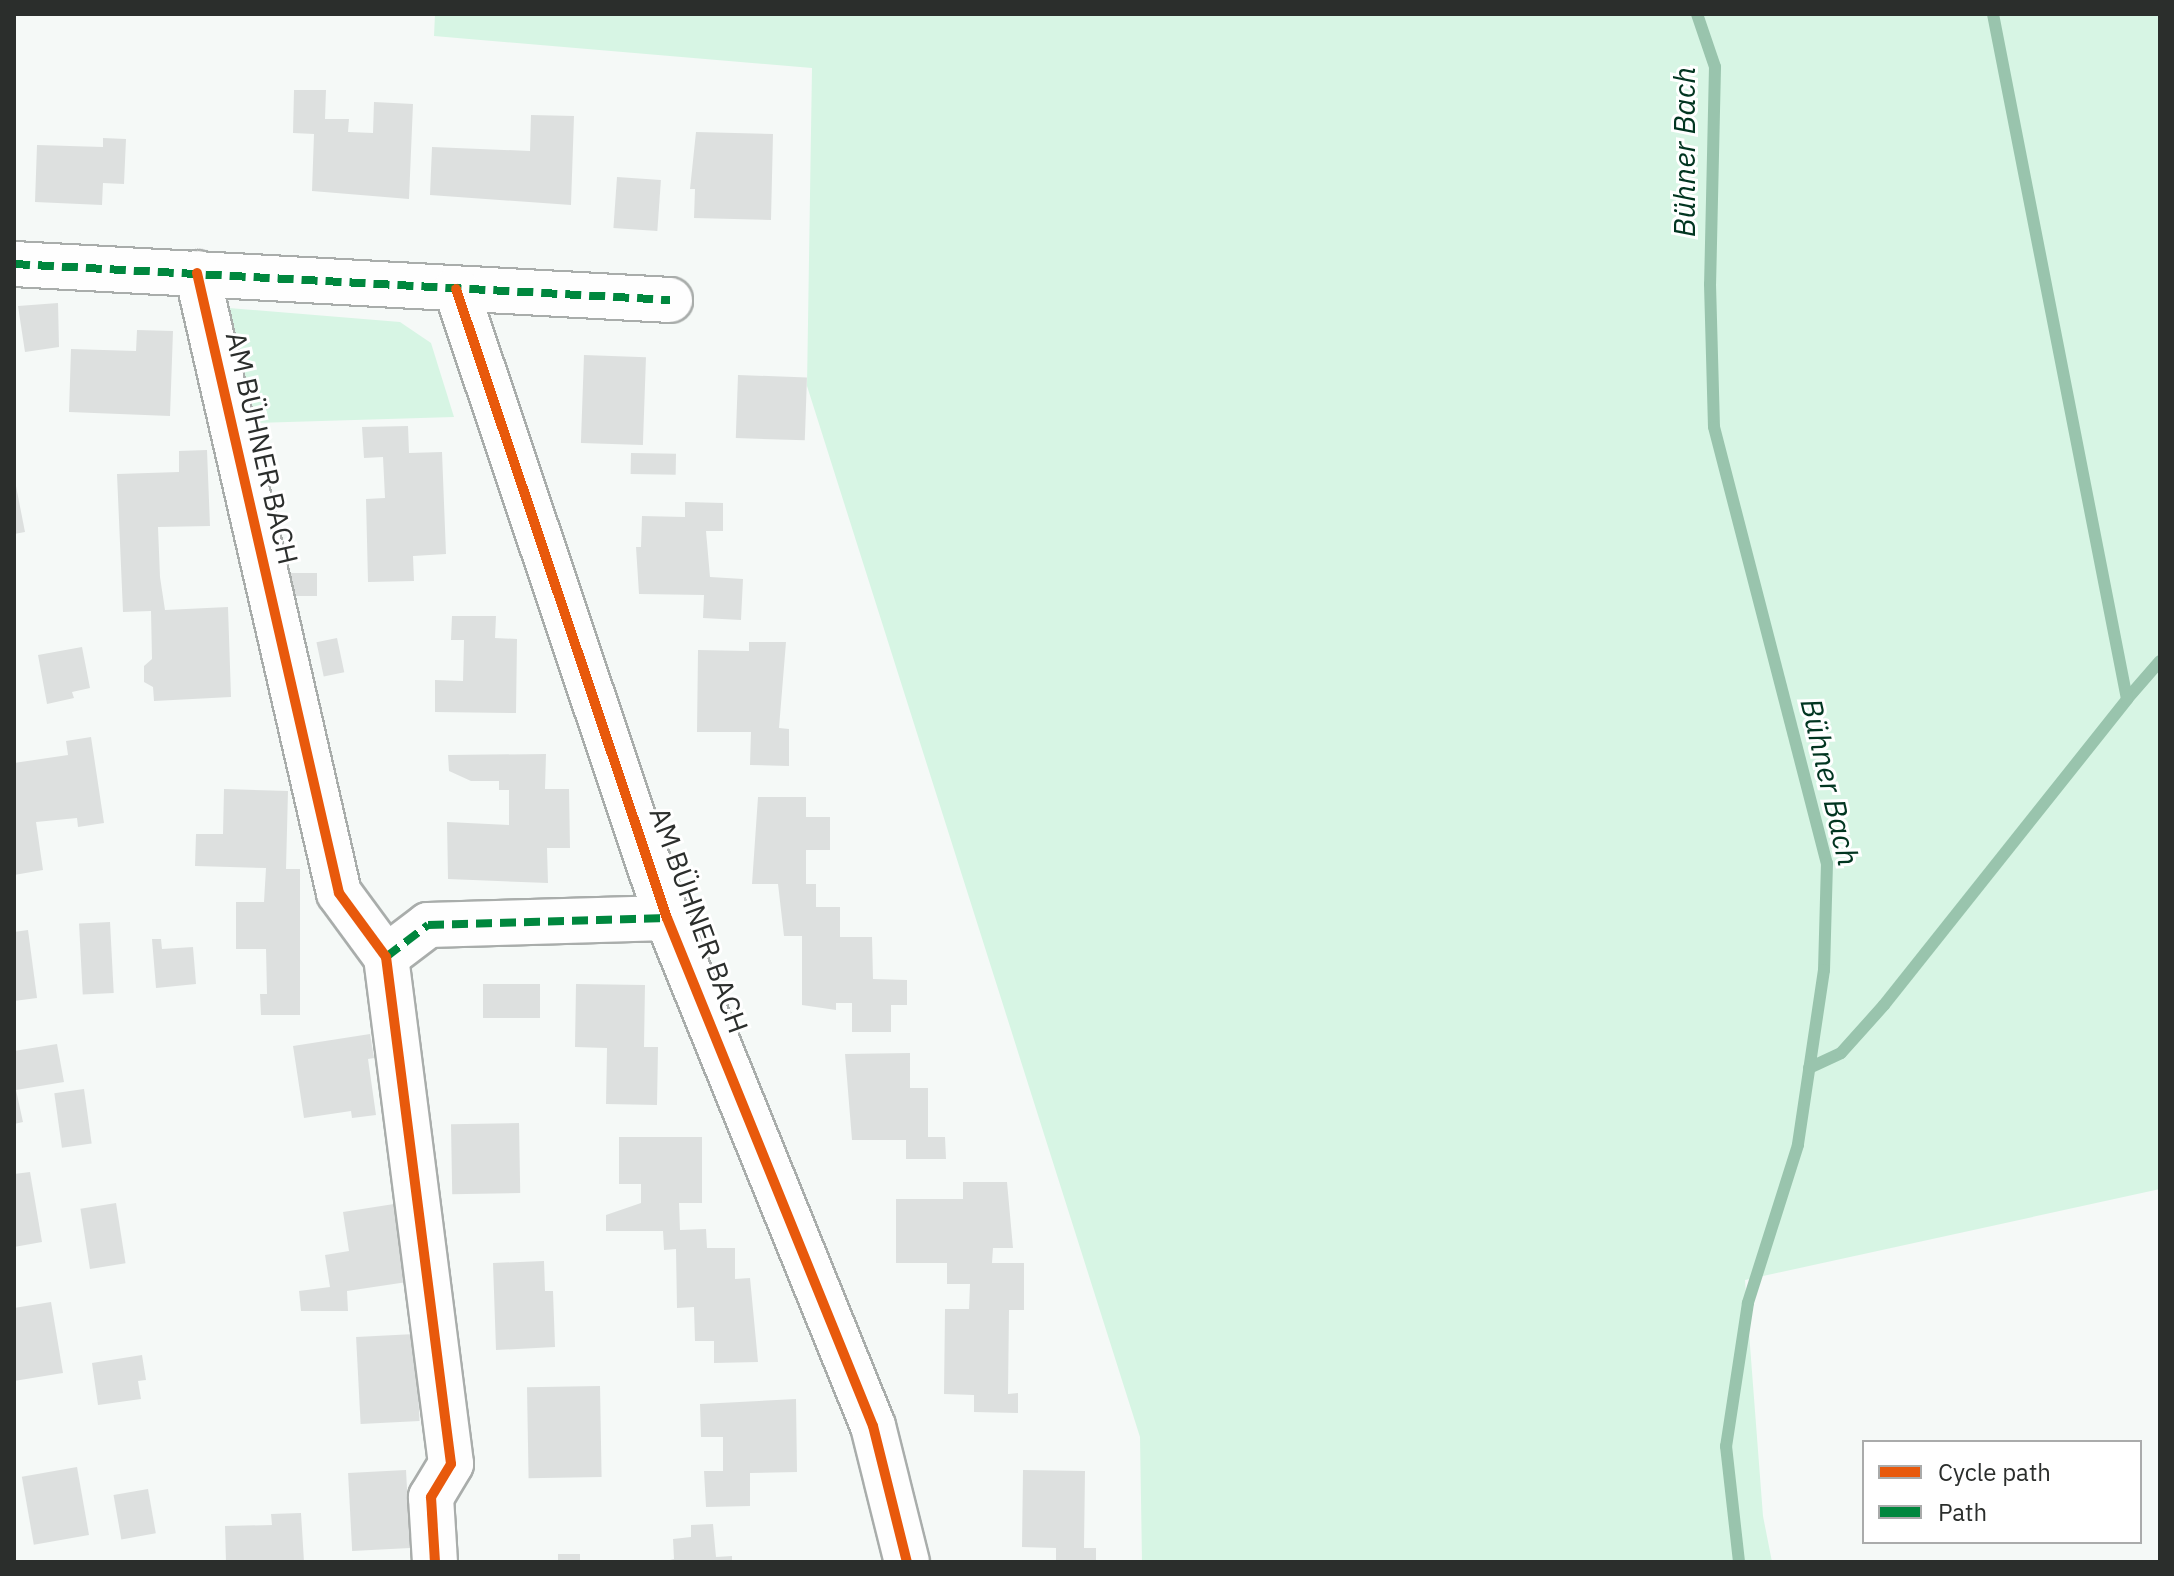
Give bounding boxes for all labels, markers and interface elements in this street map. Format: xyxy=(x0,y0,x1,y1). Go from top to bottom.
water label: Bühner Bach xyxy=(1666,67,1702,237)
street label: AM BÜHNER BACH xyxy=(219,328,305,568)
water label: Bühner Bach xyxy=(1793,695,1867,869)
street label: AM BÜHNER BACH xyxy=(643,803,755,1037)
legend xyxy=(1862,1440,2142,1544)
text: Cycle path xyxy=(1938,1456,2051,1488)
text: Path xyxy=(1938,1496,1987,1528)

